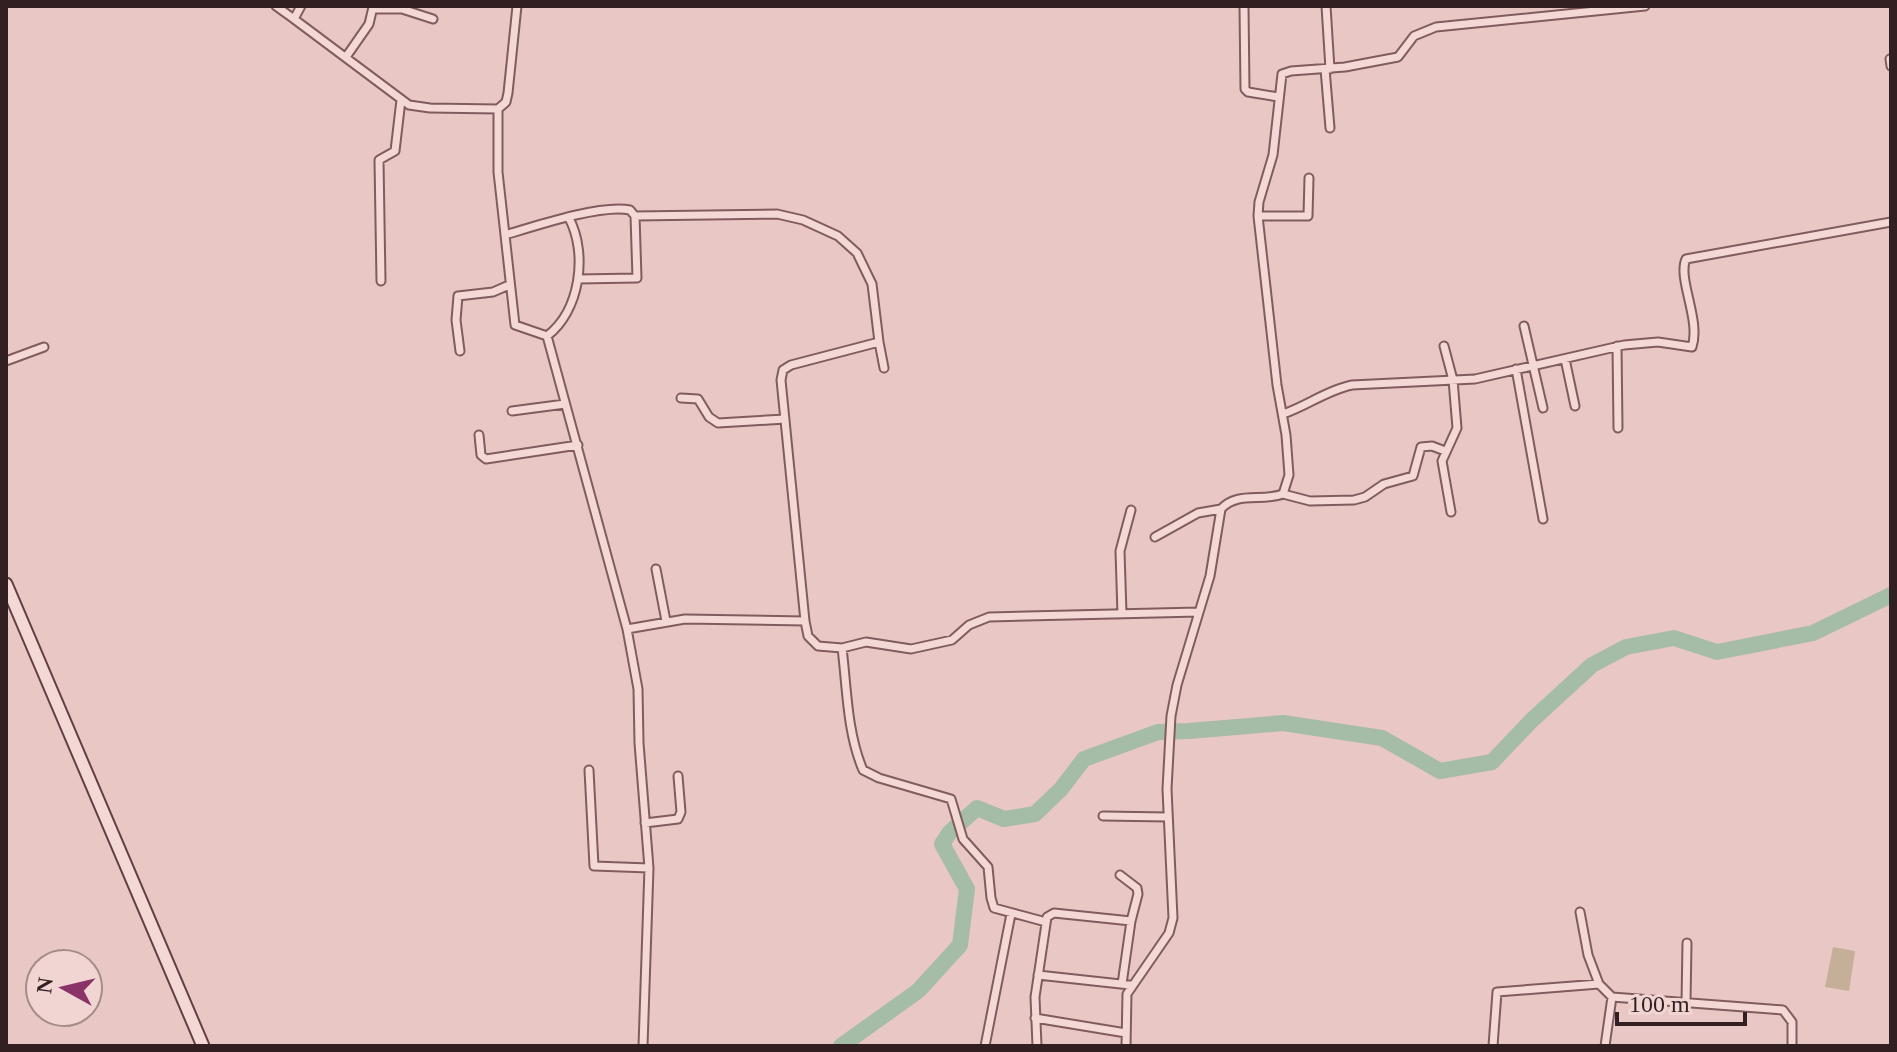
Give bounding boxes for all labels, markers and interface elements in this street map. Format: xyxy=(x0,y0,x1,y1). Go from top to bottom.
north arrow xyxy=(24,948,104,1028)
text: N xyxy=(31,976,58,995)
scale bar xyxy=(1617,976,1745,1026)
text: 100 m xyxy=(1629,991,1690,1017)

